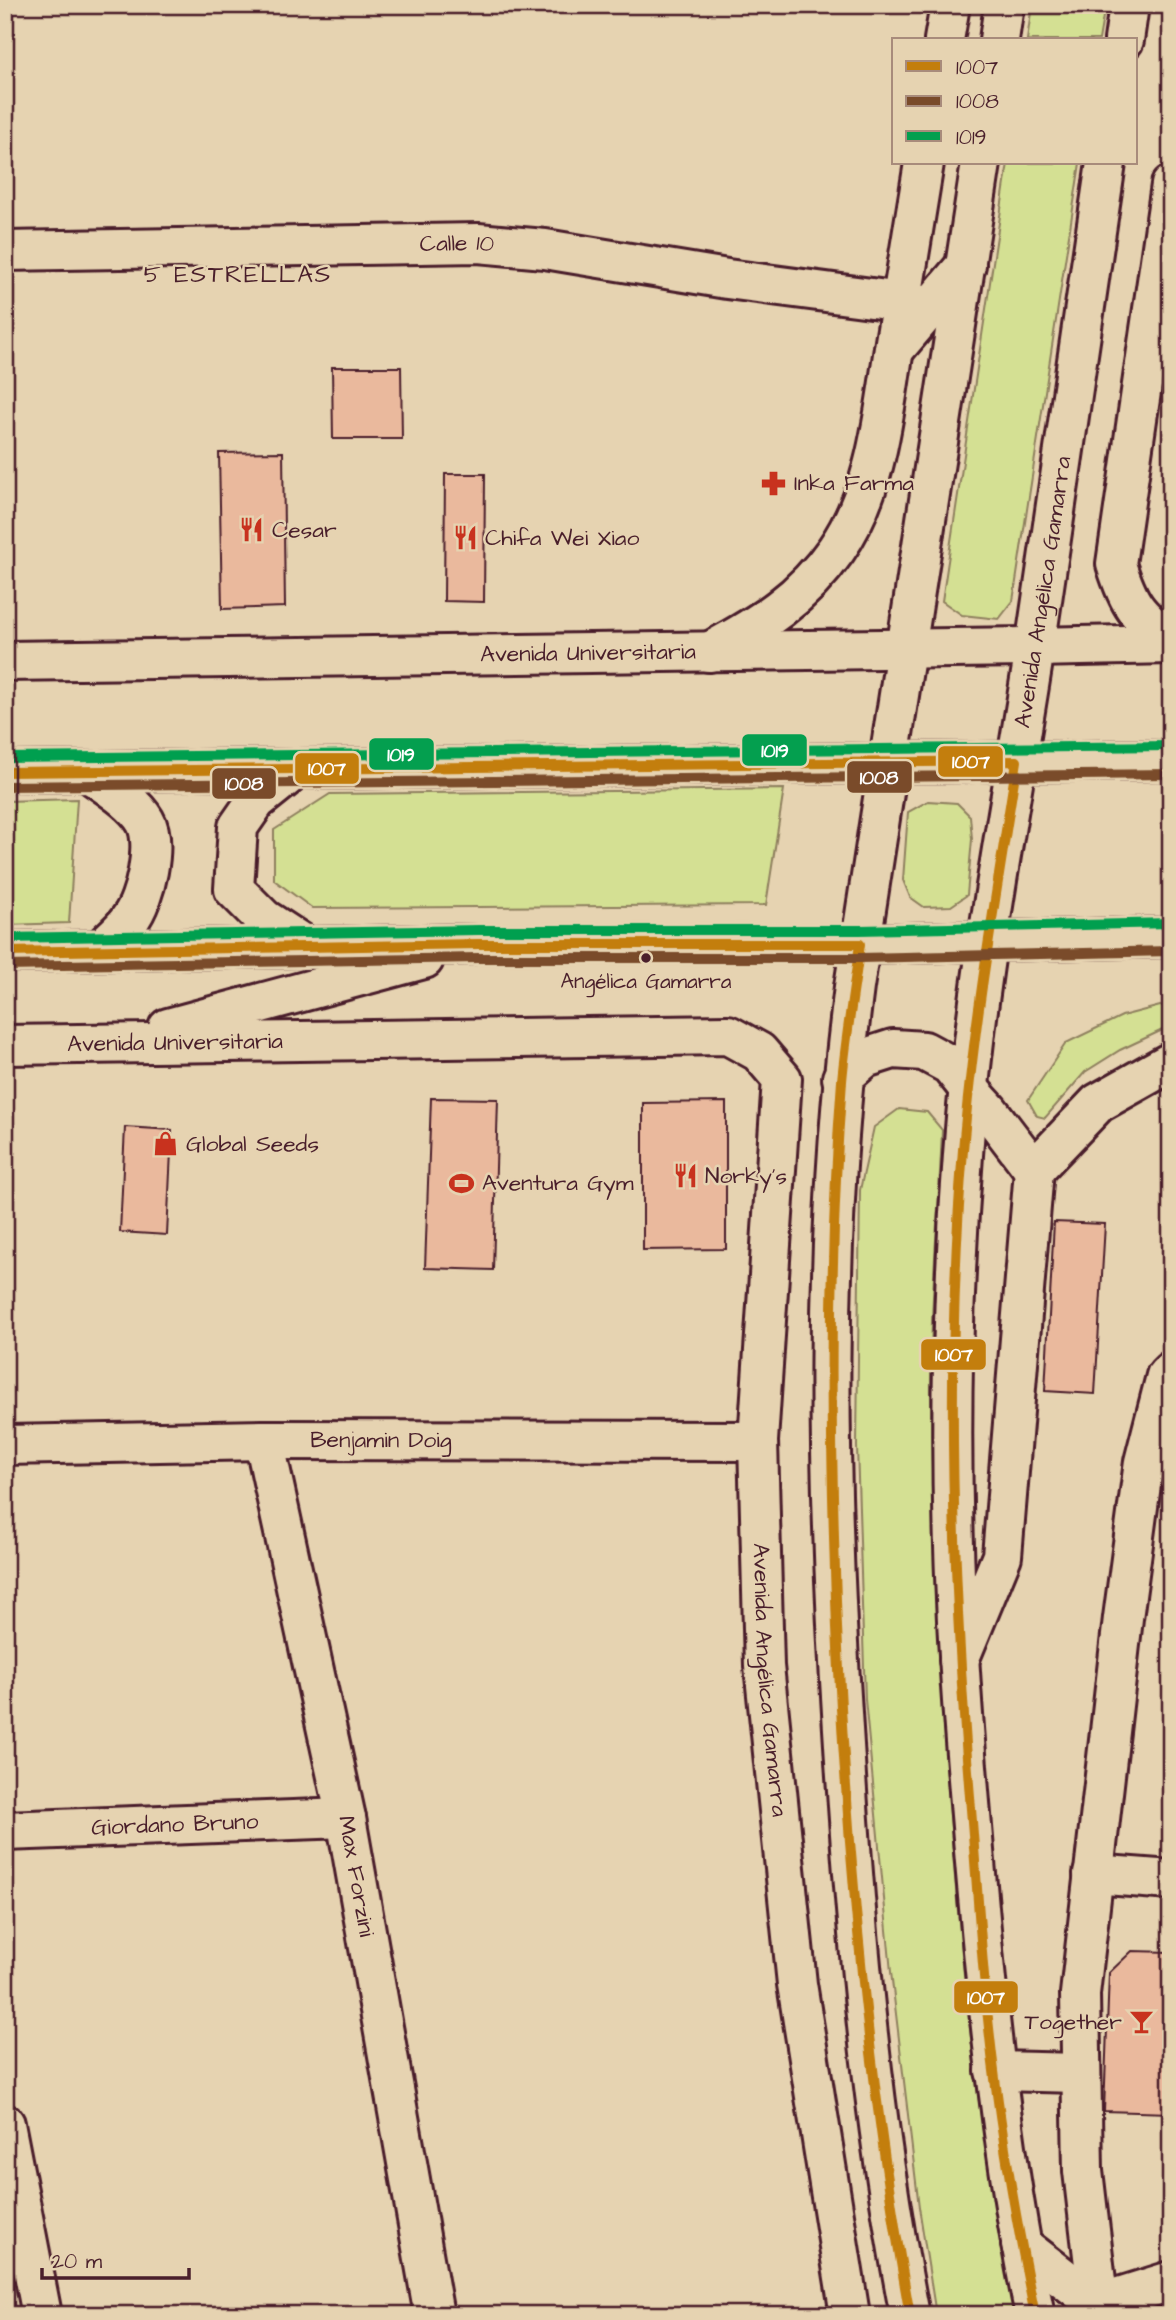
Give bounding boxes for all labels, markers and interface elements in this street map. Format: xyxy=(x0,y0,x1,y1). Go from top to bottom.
legend xyxy=(892,38,1138,164)
text: 1007 xyxy=(956,53,998,82)
text: 1008 xyxy=(956,87,999,116)
text: 1019 xyxy=(956,123,987,152)
street label: Calle 10 xyxy=(419,227,495,260)
district label: 5 ESTRELLAS xyxy=(144,258,332,292)
street label: Avenida Angélica Gamarra xyxy=(1006,454,1079,730)
place label: Inka Farma xyxy=(794,467,914,499)
pharmacy icon: Inka Farma xyxy=(760,469,788,497)
place label: Cesar xyxy=(272,514,337,546)
restaurant icon: Cesar xyxy=(238,516,266,544)
place label: Chifa Wei Xiao xyxy=(485,522,639,554)
restaurant icon: Chifa Wei Xiao xyxy=(451,524,479,552)
street label: Avenida Universitaria xyxy=(480,636,696,671)
line badge: 1019 xyxy=(741,733,808,767)
line badge: 1019 xyxy=(368,737,435,771)
text: 1019 xyxy=(761,738,789,765)
text: 1019 xyxy=(387,742,415,769)
line badge: 1007 xyxy=(937,745,1004,778)
text: 1007 xyxy=(952,749,990,776)
line badge: 1007 xyxy=(294,752,360,785)
text: 1007 xyxy=(308,756,346,783)
line badge: 1008 xyxy=(846,760,913,794)
text: 1008 xyxy=(860,765,899,792)
line badge: 1008 xyxy=(211,767,277,800)
text: 1008 xyxy=(225,771,264,798)
marker: Angélica Gamarra xyxy=(639,951,653,965)
place label: Angélica Gamarra xyxy=(560,967,732,998)
street label: Avenida Universitaria xyxy=(67,1025,283,1060)
place label: Global Seeds xyxy=(186,1128,319,1160)
shop icon: Global Seeds xyxy=(152,1130,180,1158)
place label: Norky's xyxy=(705,1160,787,1193)
restaurant icon: Norky's xyxy=(671,1162,699,1190)
place label: Aventura Gym xyxy=(482,1167,634,1200)
sports icon: Aventura Gym xyxy=(448,1169,476,1197)
line badge: 1007 xyxy=(920,1338,987,1371)
text: 1007 xyxy=(935,1342,973,1369)
street label: Benjamin Doig xyxy=(310,1424,452,1457)
street label: Avenida Angélica Gamarra xyxy=(745,1543,796,1819)
street label: Giordano Bruno xyxy=(91,1805,259,1844)
street label: Max Forzini xyxy=(330,1813,383,1940)
line badge: 1007 xyxy=(953,1980,1019,2014)
text: 1007 xyxy=(967,1985,1005,2012)
place label: Together xyxy=(1025,2006,1122,2039)
bar icon: Together xyxy=(1128,2008,1156,2036)
scale bar xyxy=(42,2236,189,2280)
text: 20 m xyxy=(52,2247,103,2276)

